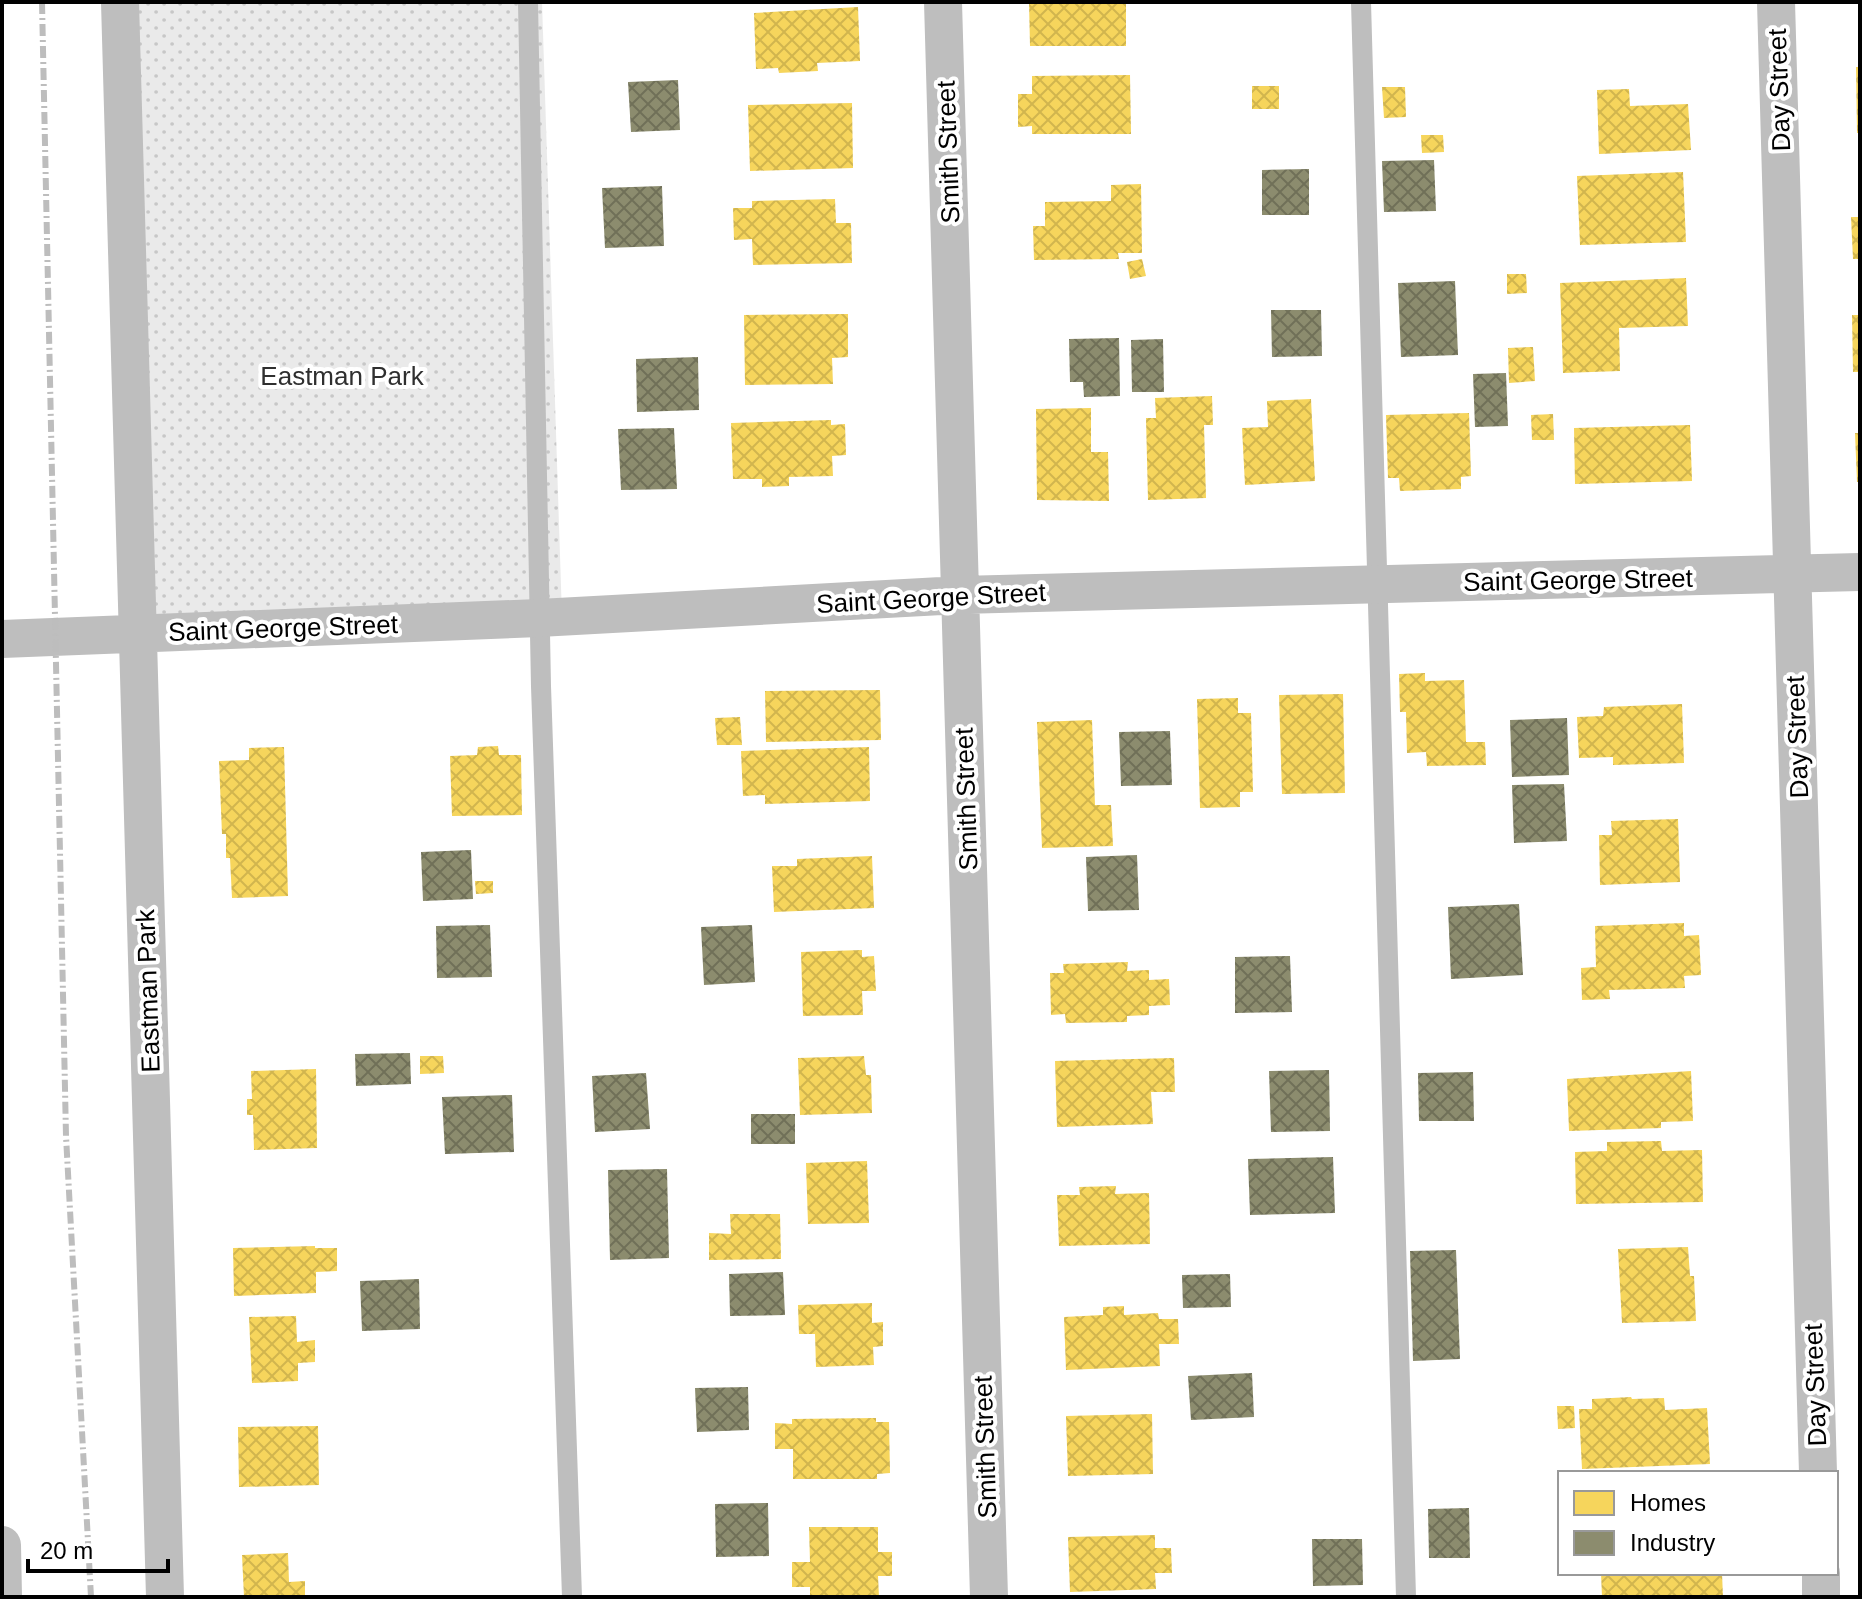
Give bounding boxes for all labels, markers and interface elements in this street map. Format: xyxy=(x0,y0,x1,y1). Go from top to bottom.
street label: Day Street xyxy=(1762,27,1796,152)
street label: Smith Street xyxy=(930,79,965,224)
park label: Eastman Park xyxy=(260,361,425,391)
street label: Saint George Street xyxy=(1463,563,1694,597)
street label: Saint George Street xyxy=(815,577,1047,619)
street label: Saint George Street xyxy=(168,609,399,647)
street label: Day Street xyxy=(1780,674,1814,799)
street label: Smith Street xyxy=(948,726,983,871)
street label: Eastman Park xyxy=(130,908,166,1073)
street label: Day Street xyxy=(1798,1322,1832,1447)
street label: Smith Street xyxy=(967,1374,1002,1519)
legend xyxy=(1558,1471,1838,1575)
text: Homes xyxy=(1630,1489,1706,1516)
scale bar xyxy=(28,1523,168,1573)
text: Industry xyxy=(1630,1529,1715,1556)
text: 20 m xyxy=(40,1537,93,1564)

